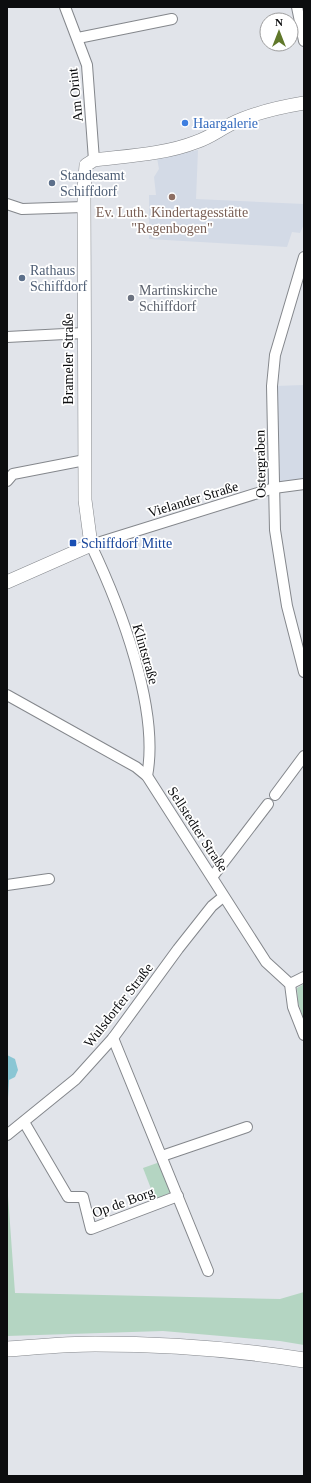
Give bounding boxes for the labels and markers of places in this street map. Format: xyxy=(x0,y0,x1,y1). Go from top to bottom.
place label: Haargalerie xyxy=(193,116,258,131)
marker: Haargalerie xyxy=(180,118,190,128)
place label: Standesamt Schiffdorf xyxy=(60,168,125,199)
marker: Standesamt Schiffdorf xyxy=(47,178,57,188)
marker: Ev. Luth. Kindertagesstätte "Regenbogen" xyxy=(167,192,177,202)
place label: Ev. Luth. Kindertagesstätte "Regenbogen" xyxy=(96,205,248,236)
place label: Rathaus Schiffdorf xyxy=(30,263,88,294)
marker: Rathaus Schiffdorf xyxy=(17,273,27,283)
place label: Martinskirche Schiffdorf xyxy=(139,283,218,314)
marker: Martinskirche Schiffdorf xyxy=(126,293,136,303)
place label: Schiffdorf Mitte xyxy=(81,536,172,551)
marker: Schiffdorf Mitte xyxy=(68,538,78,548)

